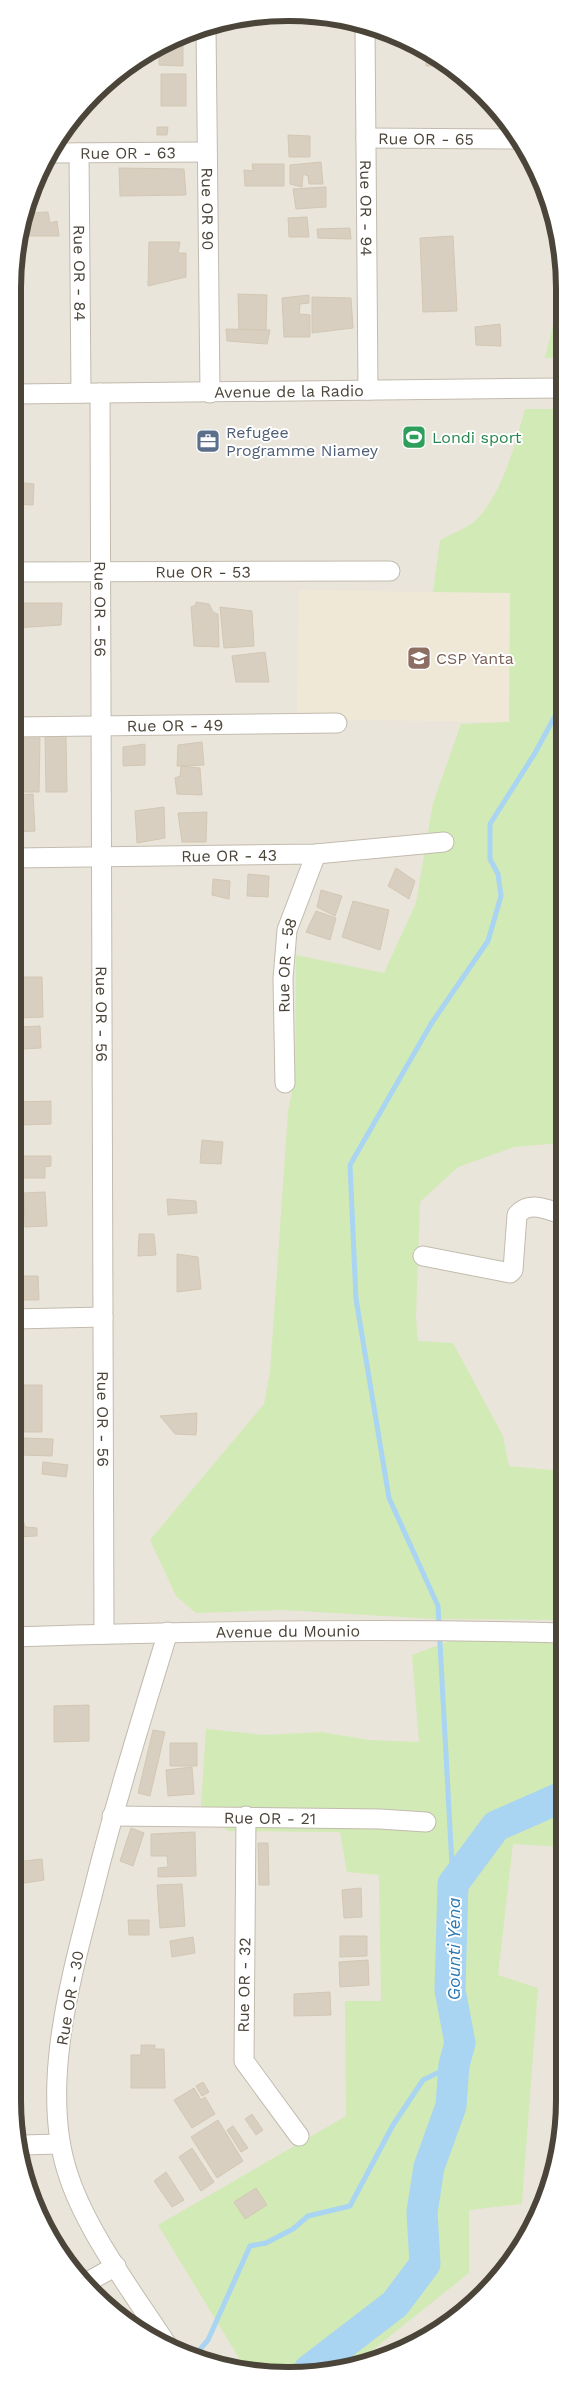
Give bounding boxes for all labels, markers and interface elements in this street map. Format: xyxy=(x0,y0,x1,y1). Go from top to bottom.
street label: Rue OR - 65 xyxy=(378,129,474,148)
street label: Rue OR - 63 xyxy=(80,143,176,162)
street label: Rue OR - 94 xyxy=(357,160,376,257)
street label: Rue OR 90 xyxy=(198,167,218,251)
street label: Rue OR - 84 xyxy=(70,225,90,321)
street label: Avenue de la Radio xyxy=(214,381,364,401)
place label: Refugee Programme Niamey xyxy=(226,423,379,460)
sports icon: Londi sport xyxy=(401,424,427,450)
office icon: Refugee Programme Niamey xyxy=(195,428,221,454)
place label: Londi sport xyxy=(432,428,522,447)
street label: Rue OR - 56 xyxy=(91,561,110,657)
street label: Rue OR - 53 xyxy=(155,562,251,581)
school or university icon: CSP Yanta xyxy=(406,645,432,671)
place label: CSP Yanta xyxy=(436,649,514,668)
street label: Rue OR - 49 xyxy=(127,715,223,735)
street label: Rue OR - 43 xyxy=(181,845,277,865)
street label: Rue OR - 58 xyxy=(273,915,300,1013)
street label: Rue OR - 56 xyxy=(92,966,112,1062)
street label: Rue OR - 56 xyxy=(94,1371,113,1467)
street label: Avenue du Mounio xyxy=(216,1621,360,1641)
street label: Rue OR - 21 xyxy=(224,1808,316,1828)
water label: Gounti Yéna xyxy=(443,1897,464,2001)
street label: Rue OR - 32 xyxy=(234,1937,254,2033)
street label: Rue OR - 30 xyxy=(52,1949,88,2047)

